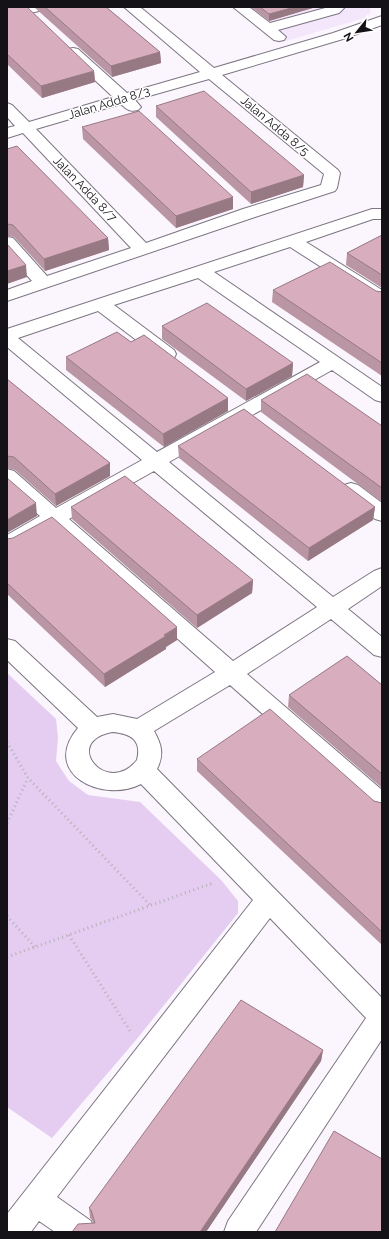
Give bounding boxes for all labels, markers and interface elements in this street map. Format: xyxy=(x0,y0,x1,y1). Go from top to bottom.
north arrow xyxy=(337,12,377,52)
text: N xyxy=(341,30,357,44)
street label: Jalan Adda 8/3 xyxy=(67,84,151,122)
street label: Jalan Adda 8/5 xyxy=(238,93,312,159)
street label: Jalan Adda 8/7 xyxy=(50,154,120,225)

